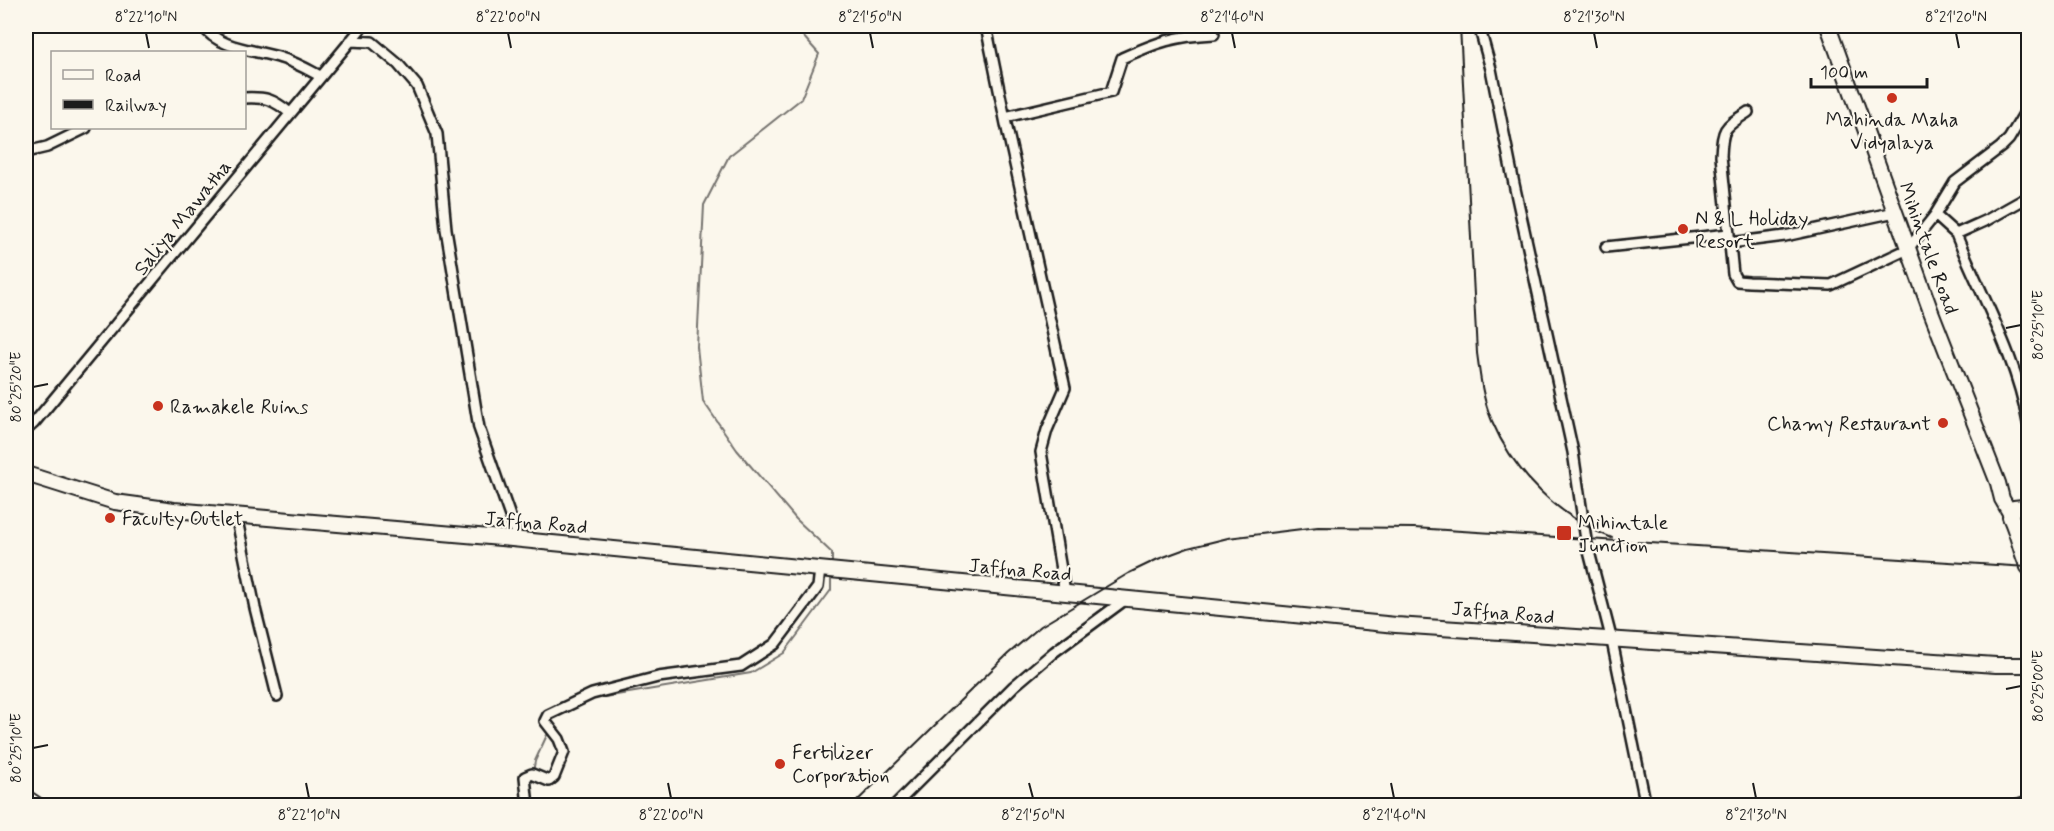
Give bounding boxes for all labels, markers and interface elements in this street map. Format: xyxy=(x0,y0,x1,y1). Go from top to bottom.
text: 8°22'10"N xyxy=(115,8,177,28)
text: 8°22'00"N xyxy=(476,8,540,28)
text: 8°21'50"N xyxy=(838,8,902,28)
text: 8°21'40"N xyxy=(1200,8,1264,28)
text: 8°21'30"N xyxy=(1563,8,1625,28)
text: 8°21'20"N xyxy=(1925,8,1987,28)
legend xyxy=(51,51,246,129)
scale bar xyxy=(1811,51,1926,89)
text: 100 m xyxy=(1820,61,1868,85)
text: Road xyxy=(105,64,141,88)
marker: Mahinda Maha Vidyalaya xyxy=(1885,91,1899,105)
text: Railway xyxy=(105,94,167,118)
place label: Mahinda Maha Vidyalaya xyxy=(1826,107,1958,157)
street label: Saliya Mawatha xyxy=(128,154,238,281)
street label: Mihintale Road xyxy=(1891,179,1964,318)
place label: N & L Holiday Resort xyxy=(1695,206,1809,256)
marker: N & L Holiday Resort xyxy=(1676,222,1690,236)
text: 80°25'10"E xyxy=(2029,290,2049,360)
text: 80°25'20"E xyxy=(7,351,27,422)
place label: Ramakele Ruins xyxy=(170,394,308,421)
marker: Ramakele Ruins xyxy=(151,399,165,413)
place label: Chamy Restaurant xyxy=(1767,411,1931,438)
marker: Chamy Restaurant xyxy=(1936,416,1950,430)
place label: Faculty Outlet xyxy=(122,506,243,533)
street label: Jaffna Road xyxy=(483,506,589,541)
place label: Mihintale Junction xyxy=(1578,510,1668,560)
marker: Faculty Outlet xyxy=(103,511,117,525)
marker: Mihintale Junction xyxy=(1555,524,1573,542)
street label: Jaffna Road xyxy=(967,553,1073,588)
street label: Jaffna Road xyxy=(1450,596,1556,631)
text: 80°25'00"E xyxy=(2029,650,2049,722)
text: 80°25'10"E xyxy=(7,713,27,783)
place label: Fertilizer Corporation xyxy=(792,740,890,790)
marker: Fertilizer Corporation xyxy=(773,757,787,771)
text: 8°22'10"N xyxy=(278,806,340,826)
text: 8°22'00"N xyxy=(639,806,703,826)
text: 8°21'50"N xyxy=(1001,806,1065,826)
text: 8°21'40"N xyxy=(1362,806,1426,826)
text: 8°21'30"N xyxy=(1725,806,1787,826)

